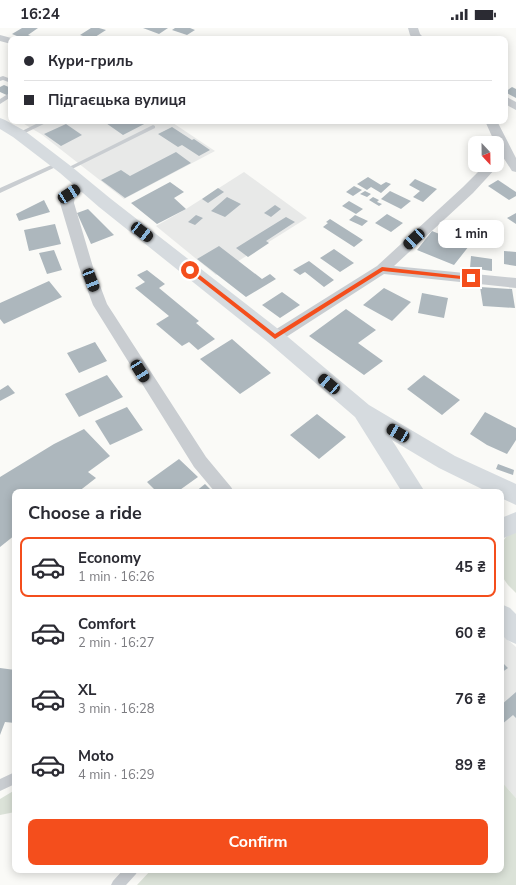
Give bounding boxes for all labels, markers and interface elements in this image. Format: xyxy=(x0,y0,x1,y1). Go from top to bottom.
text: 16:24 xyxy=(20,4,60,24)
text: Кури-гриль xyxy=(48,51,133,71)
text: Підгаєцька вулиця xyxy=(48,90,186,110)
north arrow xyxy=(468,136,504,172)
map controls xyxy=(468,136,504,172)
car xyxy=(56,182,82,206)
car xyxy=(129,220,155,244)
callout: 1 min xyxy=(438,220,504,248)
text: 1 min xyxy=(454,225,488,243)
car xyxy=(401,226,427,252)
route start xyxy=(181,261,199,279)
car xyxy=(81,267,101,293)
route end xyxy=(462,269,480,287)
car xyxy=(129,358,151,384)
car xyxy=(316,372,342,396)
car xyxy=(385,422,411,444)
text: Choose a ride xyxy=(28,501,142,525)
text: Economy xyxy=(78,548,141,568)
icon: car xyxy=(30,549,66,585)
text: 45 ₴ xyxy=(455,557,486,577)
text: 1 min · 16:26 xyxy=(78,568,154,586)
text: Comfort xyxy=(78,614,135,634)
icon: car xyxy=(30,615,66,651)
text: 60 ₴ xyxy=(455,623,486,643)
text: 2 min · 16:27 xyxy=(78,634,154,652)
text: XL xyxy=(78,680,97,700)
icon: car xyxy=(30,681,66,717)
text: 76 ₴ xyxy=(455,689,486,709)
text: 3 min · 16:28 xyxy=(78,700,154,718)
text: Moto xyxy=(78,746,114,766)
icon: car xyxy=(30,747,66,783)
text: 89 ₴ xyxy=(455,755,486,775)
text: 4 min · 16:29 xyxy=(78,766,154,784)
button: Confirm xyxy=(28,819,488,865)

